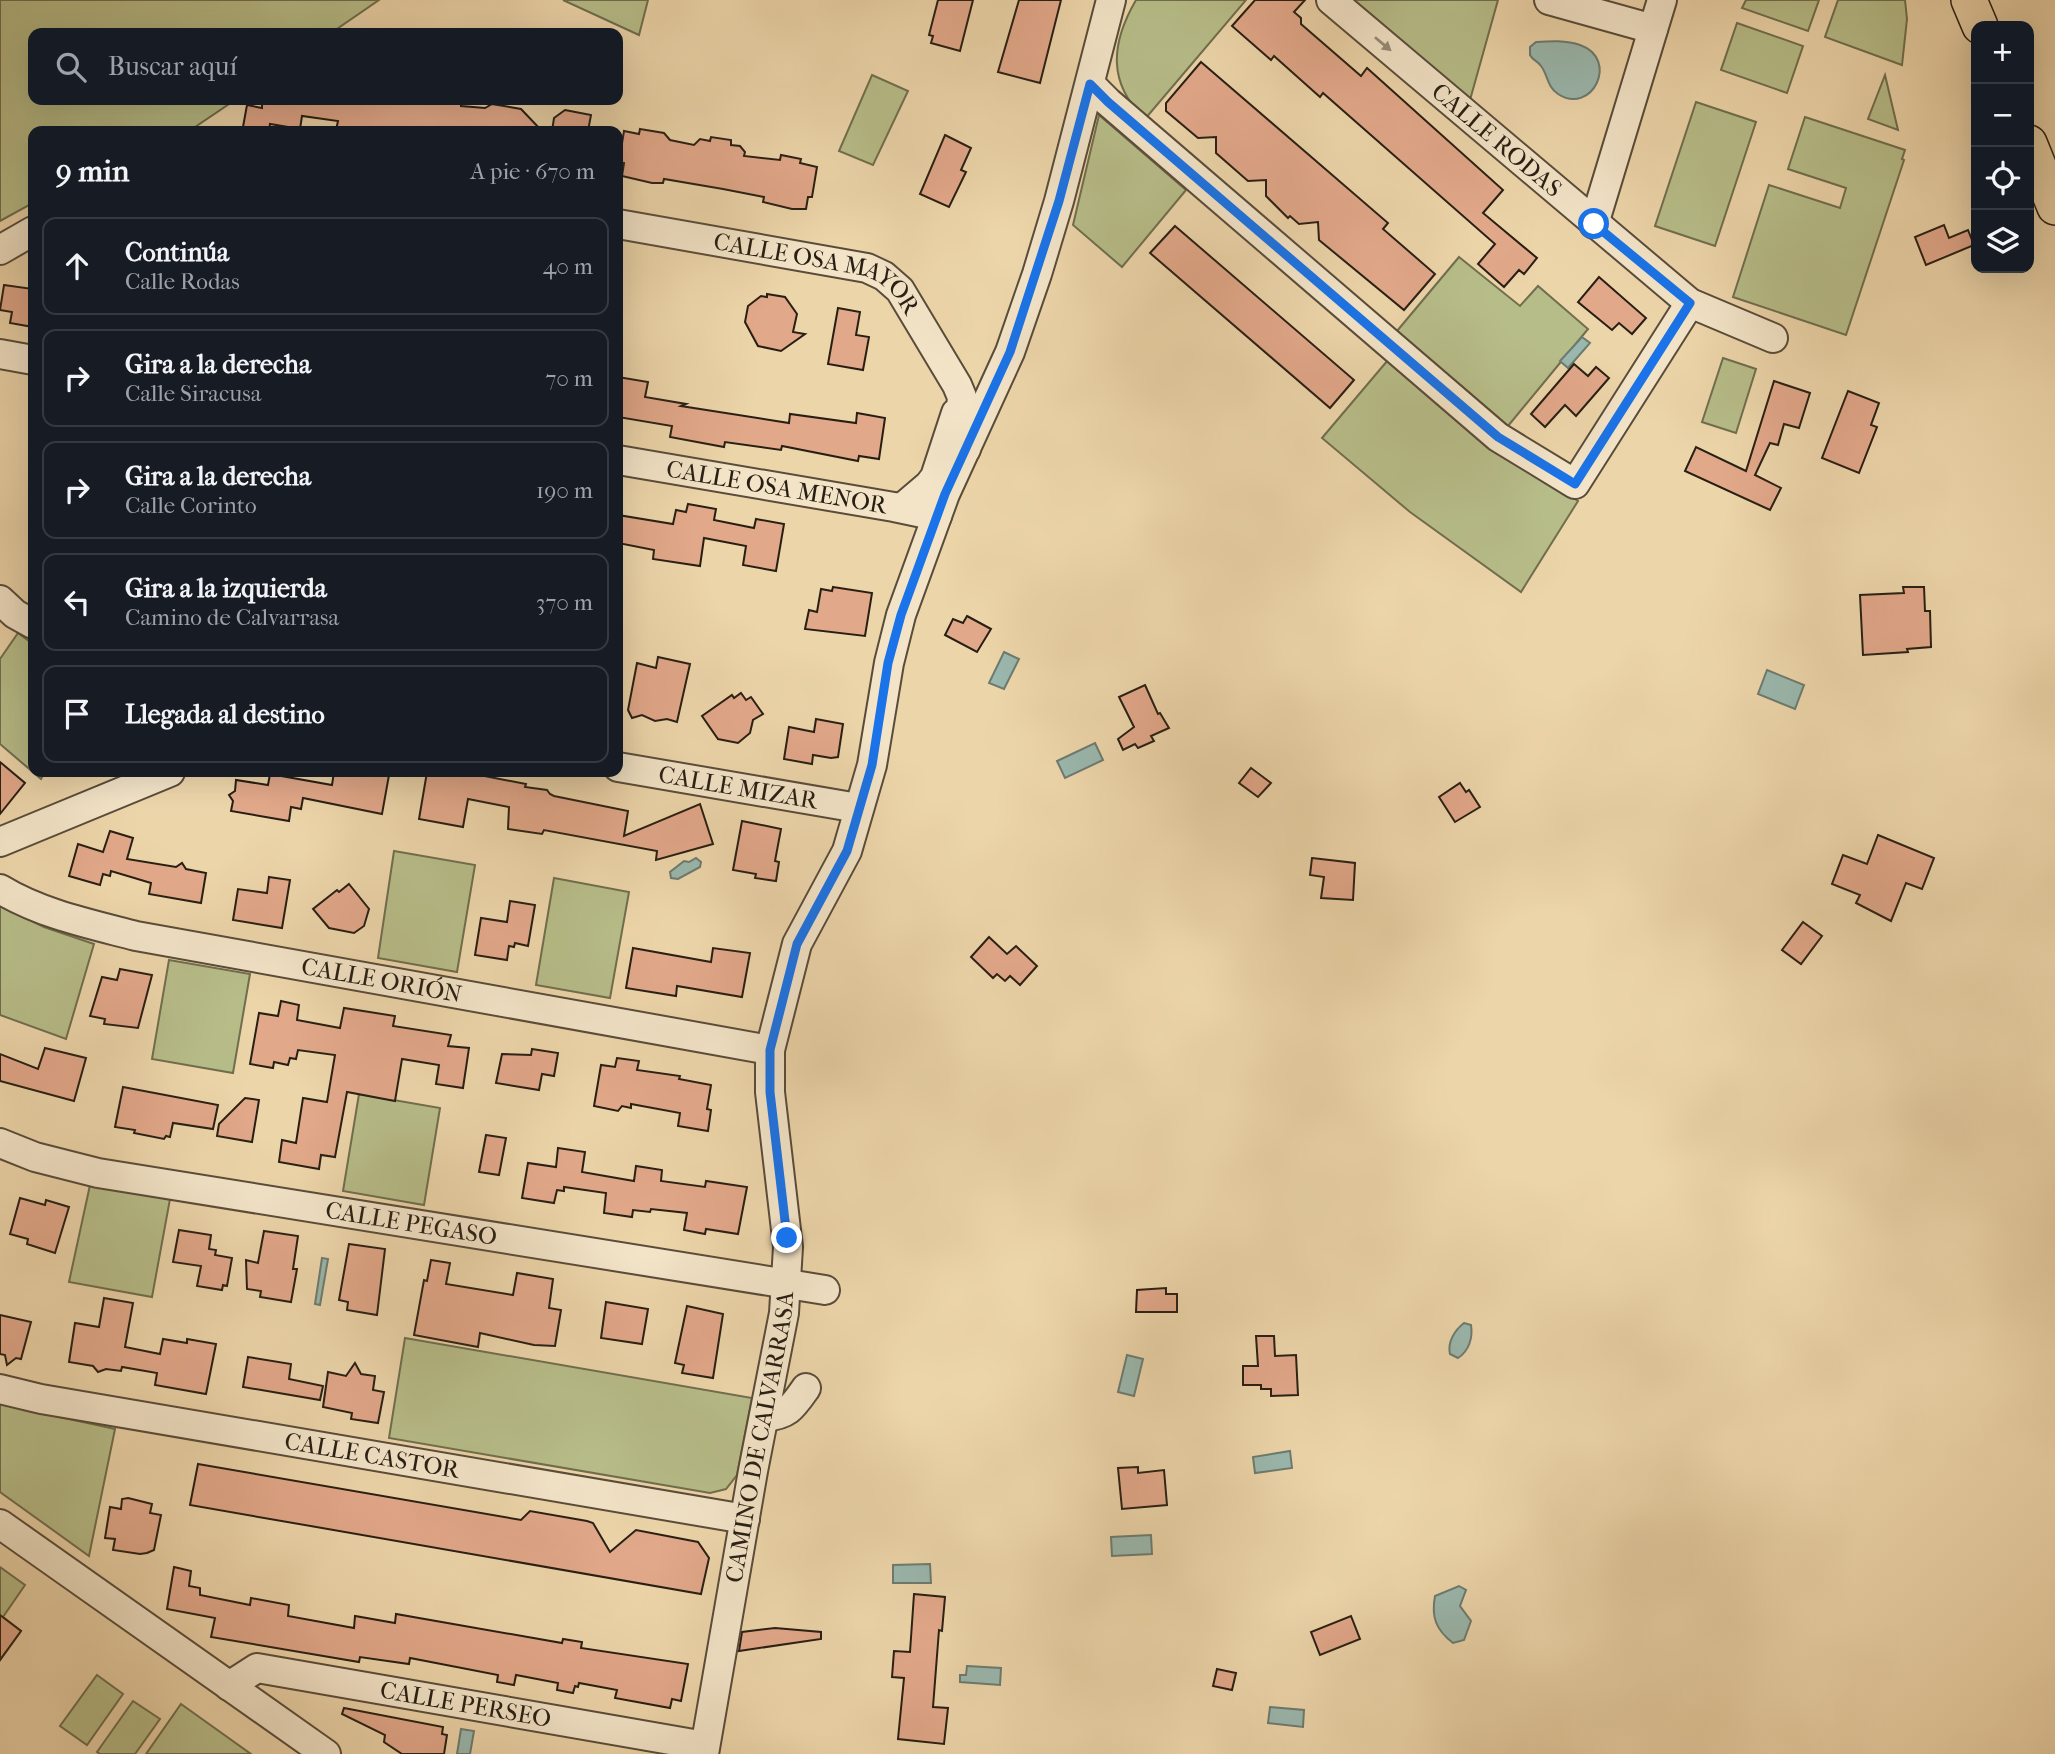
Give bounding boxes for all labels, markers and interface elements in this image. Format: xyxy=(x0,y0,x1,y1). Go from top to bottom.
map controls xyxy=(1971,21,2034,273)
button: + xyxy=(1971,21,2034,84)
search box xyxy=(28,28,623,105)
one-way arrow xyxy=(1374,36,1391,51)
icon: search xyxy=(52,48,90,86)
text: Buscar aquí xyxy=(108,51,237,82)
street label: CALLE RODAS xyxy=(1426,77,1568,203)
button: − xyxy=(1971,84,2034,147)
button: locate xyxy=(1971,147,2034,210)
text: 9 min xyxy=(56,154,129,189)
text: A pie · 670 m xyxy=(470,158,595,185)
route start xyxy=(1578,208,1609,239)
button: layers xyxy=(1971,210,2034,273)
street label: CALLE OSA MAYOR xyxy=(711,227,926,321)
text: Continúa xyxy=(125,237,229,268)
icon: ahead xyxy=(58,247,96,285)
text: 40 m xyxy=(543,253,593,280)
text: Calle Rodas xyxy=(125,268,240,295)
text: Gira a la derecha xyxy=(125,349,311,380)
icon: right xyxy=(58,359,96,397)
text: 70 m xyxy=(545,365,593,392)
text: Calle Siracusa xyxy=(125,380,261,407)
street label: CALLE OSA MENOR xyxy=(664,454,891,520)
text: Gira a la derecha xyxy=(125,461,311,492)
icon: right xyxy=(58,471,96,509)
text: 190 m xyxy=(536,477,593,504)
text: Calle Corinto xyxy=(125,492,257,519)
text: Gira a la izquierda xyxy=(125,573,327,604)
icon: left xyxy=(58,583,96,621)
text: 370 m xyxy=(536,589,593,616)
text: Camino de Calvarrasa xyxy=(125,604,339,631)
icon: arrive xyxy=(58,695,96,733)
text: Llegada al destino xyxy=(125,699,325,730)
street label: CALLE MIZAR xyxy=(657,760,822,815)
street label: CALLE ORIÓN xyxy=(299,952,464,1008)
street label: CALLE PEGASO xyxy=(323,1196,499,1251)
route end xyxy=(771,1222,802,1253)
street label: CAMINO DE CALVARRASA xyxy=(720,1290,799,1585)
street label: CALLE CASTOR xyxy=(282,1427,463,1484)
street label: CALLE PERSEO xyxy=(378,1676,553,1733)

